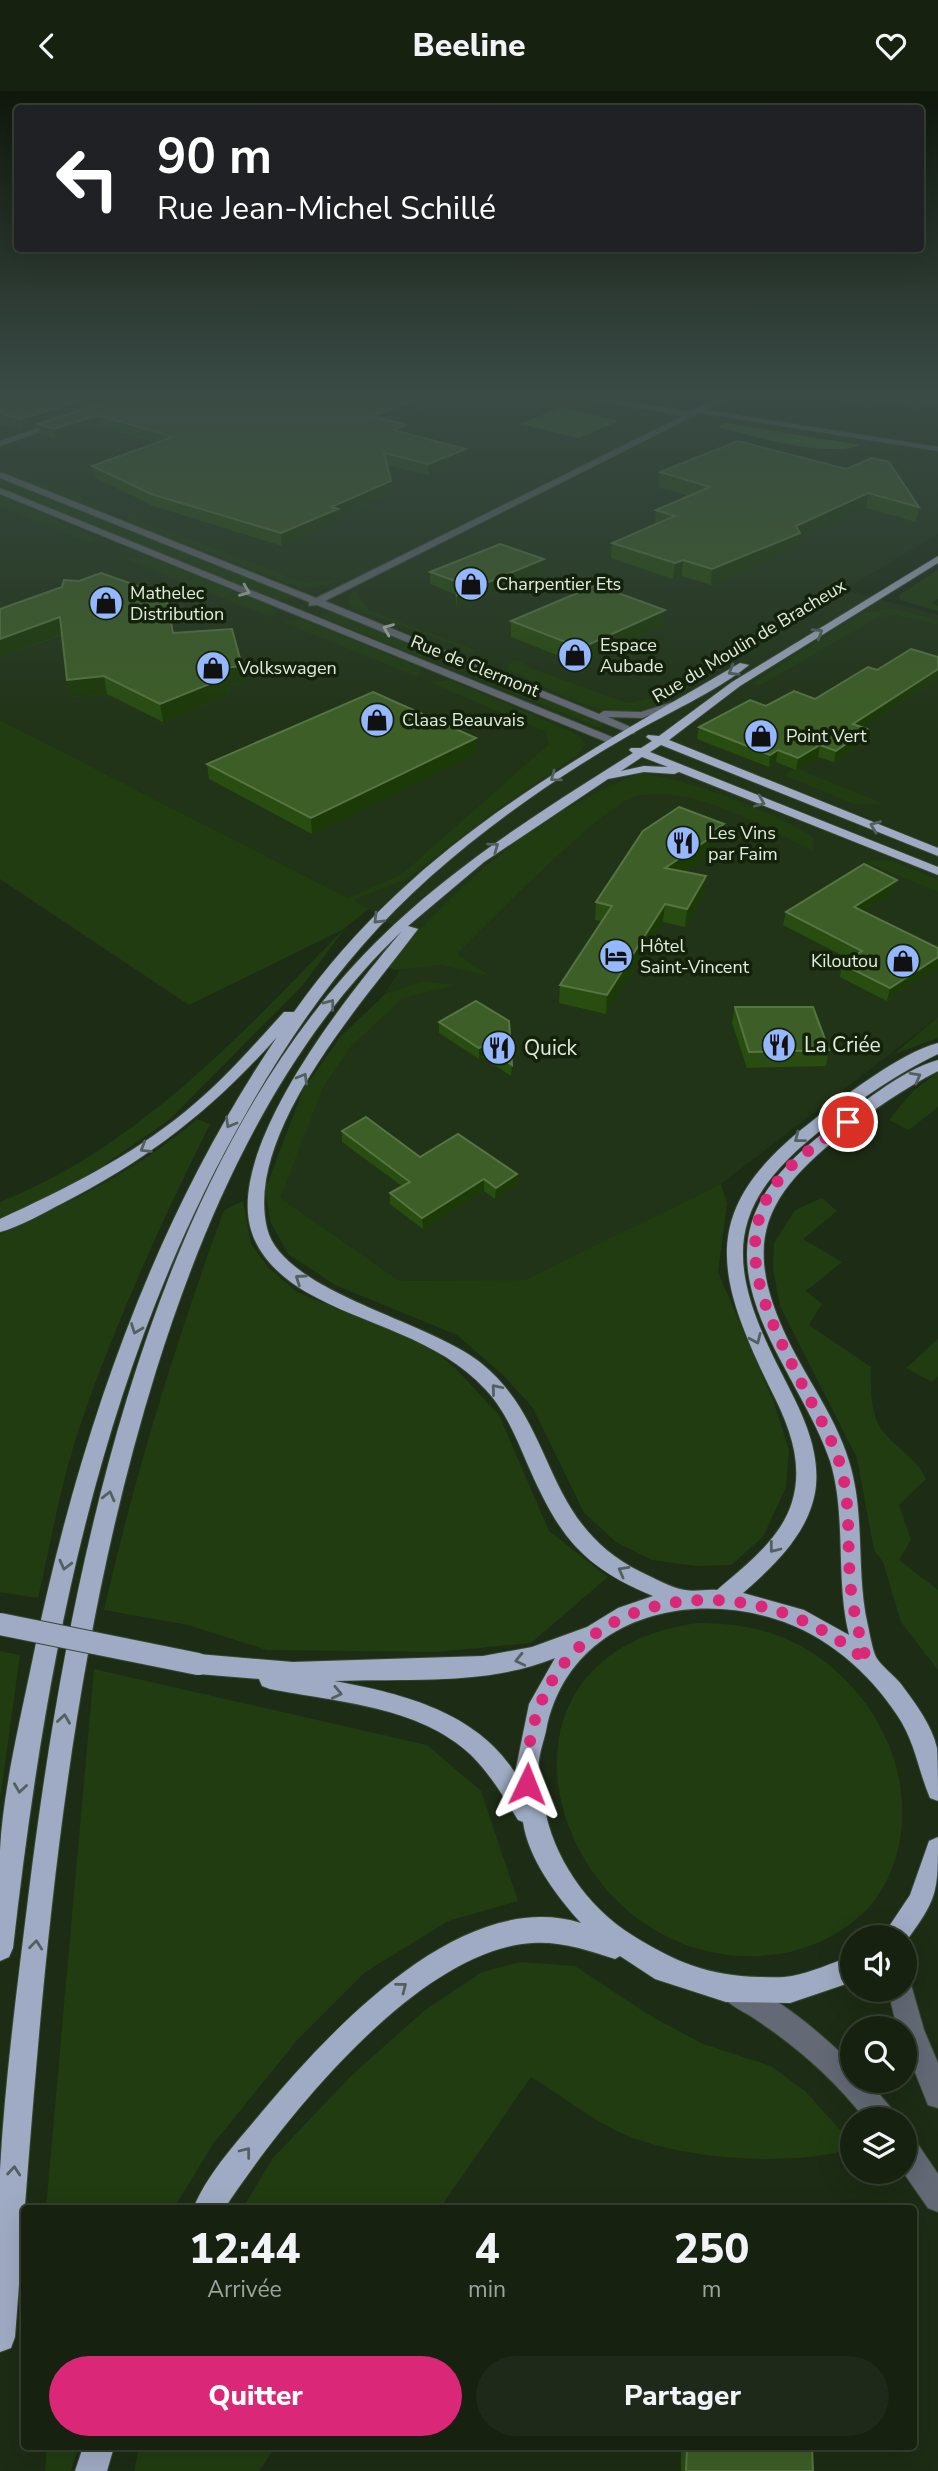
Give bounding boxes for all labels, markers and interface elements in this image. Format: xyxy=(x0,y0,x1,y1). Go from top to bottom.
text: Beeline xyxy=(412,24,526,67)
icon: back xyxy=(28,27,66,65)
icon: heart xyxy=(872,27,910,65)
text: 90 m xyxy=(157,123,272,190)
icon: left xyxy=(42,133,133,224)
text: Rue Jean-Michel Schillé xyxy=(157,187,496,230)
shop icon: Charpentier Ets xyxy=(452,565,490,603)
place label: Charpentier Ets xyxy=(496,572,621,596)
street label: Rue du Moulin de Bracheux xyxy=(648,573,851,708)
place label: Mathelec Distribution xyxy=(130,581,224,626)
one-way arrow xyxy=(238,582,250,596)
shop icon: Mathelec Distribution xyxy=(87,584,125,622)
one-way arrow xyxy=(382,624,394,638)
street label: Rue de Clermont xyxy=(407,629,543,703)
one-way arrow xyxy=(810,629,823,642)
place label: Espace Aubade xyxy=(600,633,663,678)
shop icon: Espace Aubade xyxy=(556,636,594,674)
shop icon: Volkswagen xyxy=(194,649,232,687)
place label: Volkswagen xyxy=(237,656,337,680)
one-way arrow xyxy=(728,663,741,676)
shop icon: Claas Beauvais xyxy=(358,701,396,739)
place label: Claas Beauvais xyxy=(402,708,525,732)
shop icon: Point Vert xyxy=(742,717,780,755)
place label: Point Vert xyxy=(786,724,867,748)
one-way arrow xyxy=(550,769,563,781)
one-way arrow xyxy=(753,794,766,808)
one-way arrow xyxy=(869,820,882,834)
place label: Les Vins par Faim xyxy=(708,821,778,866)
restaurant icon: Les Vins par Faim xyxy=(664,824,702,862)
one-way arrow xyxy=(486,843,499,855)
one-way arrow xyxy=(374,911,387,924)
place label: Hôtel Saint-Vincent xyxy=(640,934,750,979)
hotel icon: Hôtel Saint-Vincent xyxy=(597,937,635,975)
shop icon: Kiloutou xyxy=(884,942,922,980)
place label: Kiloutou xyxy=(811,949,878,973)
one-way arrow xyxy=(322,999,335,1012)
restaurant icon: La Criée xyxy=(760,1026,798,1064)
restaurant icon: Quick xyxy=(480,1029,518,1067)
place label: La Criée xyxy=(804,1031,881,1059)
place label: Quick xyxy=(524,1034,577,1062)
one-way arrow xyxy=(295,1072,308,1085)
one-way arrow xyxy=(909,1072,921,1085)
pin xyxy=(818,1092,878,1152)
icon: arrive xyxy=(829,1103,867,1141)
one-way arrow xyxy=(225,1115,238,1128)
one-way arrow xyxy=(794,1130,807,1143)
one-way arrow xyxy=(139,1140,152,1153)
one-way arrow xyxy=(295,1275,308,1287)
one-way arrow xyxy=(131,1323,145,1335)
one-way arrow xyxy=(748,1332,762,1344)
one-way arrow xyxy=(492,1384,504,1397)
one-way arrow xyxy=(100,1490,115,1502)
one-way arrow xyxy=(770,1540,783,1553)
one-way arrow xyxy=(59,1559,73,1571)
one-way arrow xyxy=(618,1566,631,1579)
one-way arrow xyxy=(514,1652,526,1667)
one-way arrow xyxy=(331,1684,343,1699)
one-way arrow xyxy=(56,1713,71,1725)
position arrow xyxy=(490,1747,564,1821)
one-way arrow xyxy=(13,1782,28,1794)
map controls xyxy=(840,1925,917,2184)
button: sound xyxy=(840,1925,917,2002)
one-way arrow xyxy=(28,1939,43,1950)
one-way arrow xyxy=(394,1983,406,1996)
button: search xyxy=(840,2016,917,2093)
button: layers xyxy=(840,2107,917,2184)
one-way arrow xyxy=(237,2147,250,2160)
one-way arrow xyxy=(6,2165,21,2176)
text: 12:44 xyxy=(189,2221,300,2278)
text: 4 xyxy=(474,2221,500,2278)
text: 250 xyxy=(674,2221,749,2278)
text: Arrivée xyxy=(207,2274,282,2305)
text: min xyxy=(468,2274,506,2305)
text: m xyxy=(702,2274,721,2305)
button: Quitter xyxy=(49,2356,462,2436)
button: Partager xyxy=(476,2356,889,2436)

